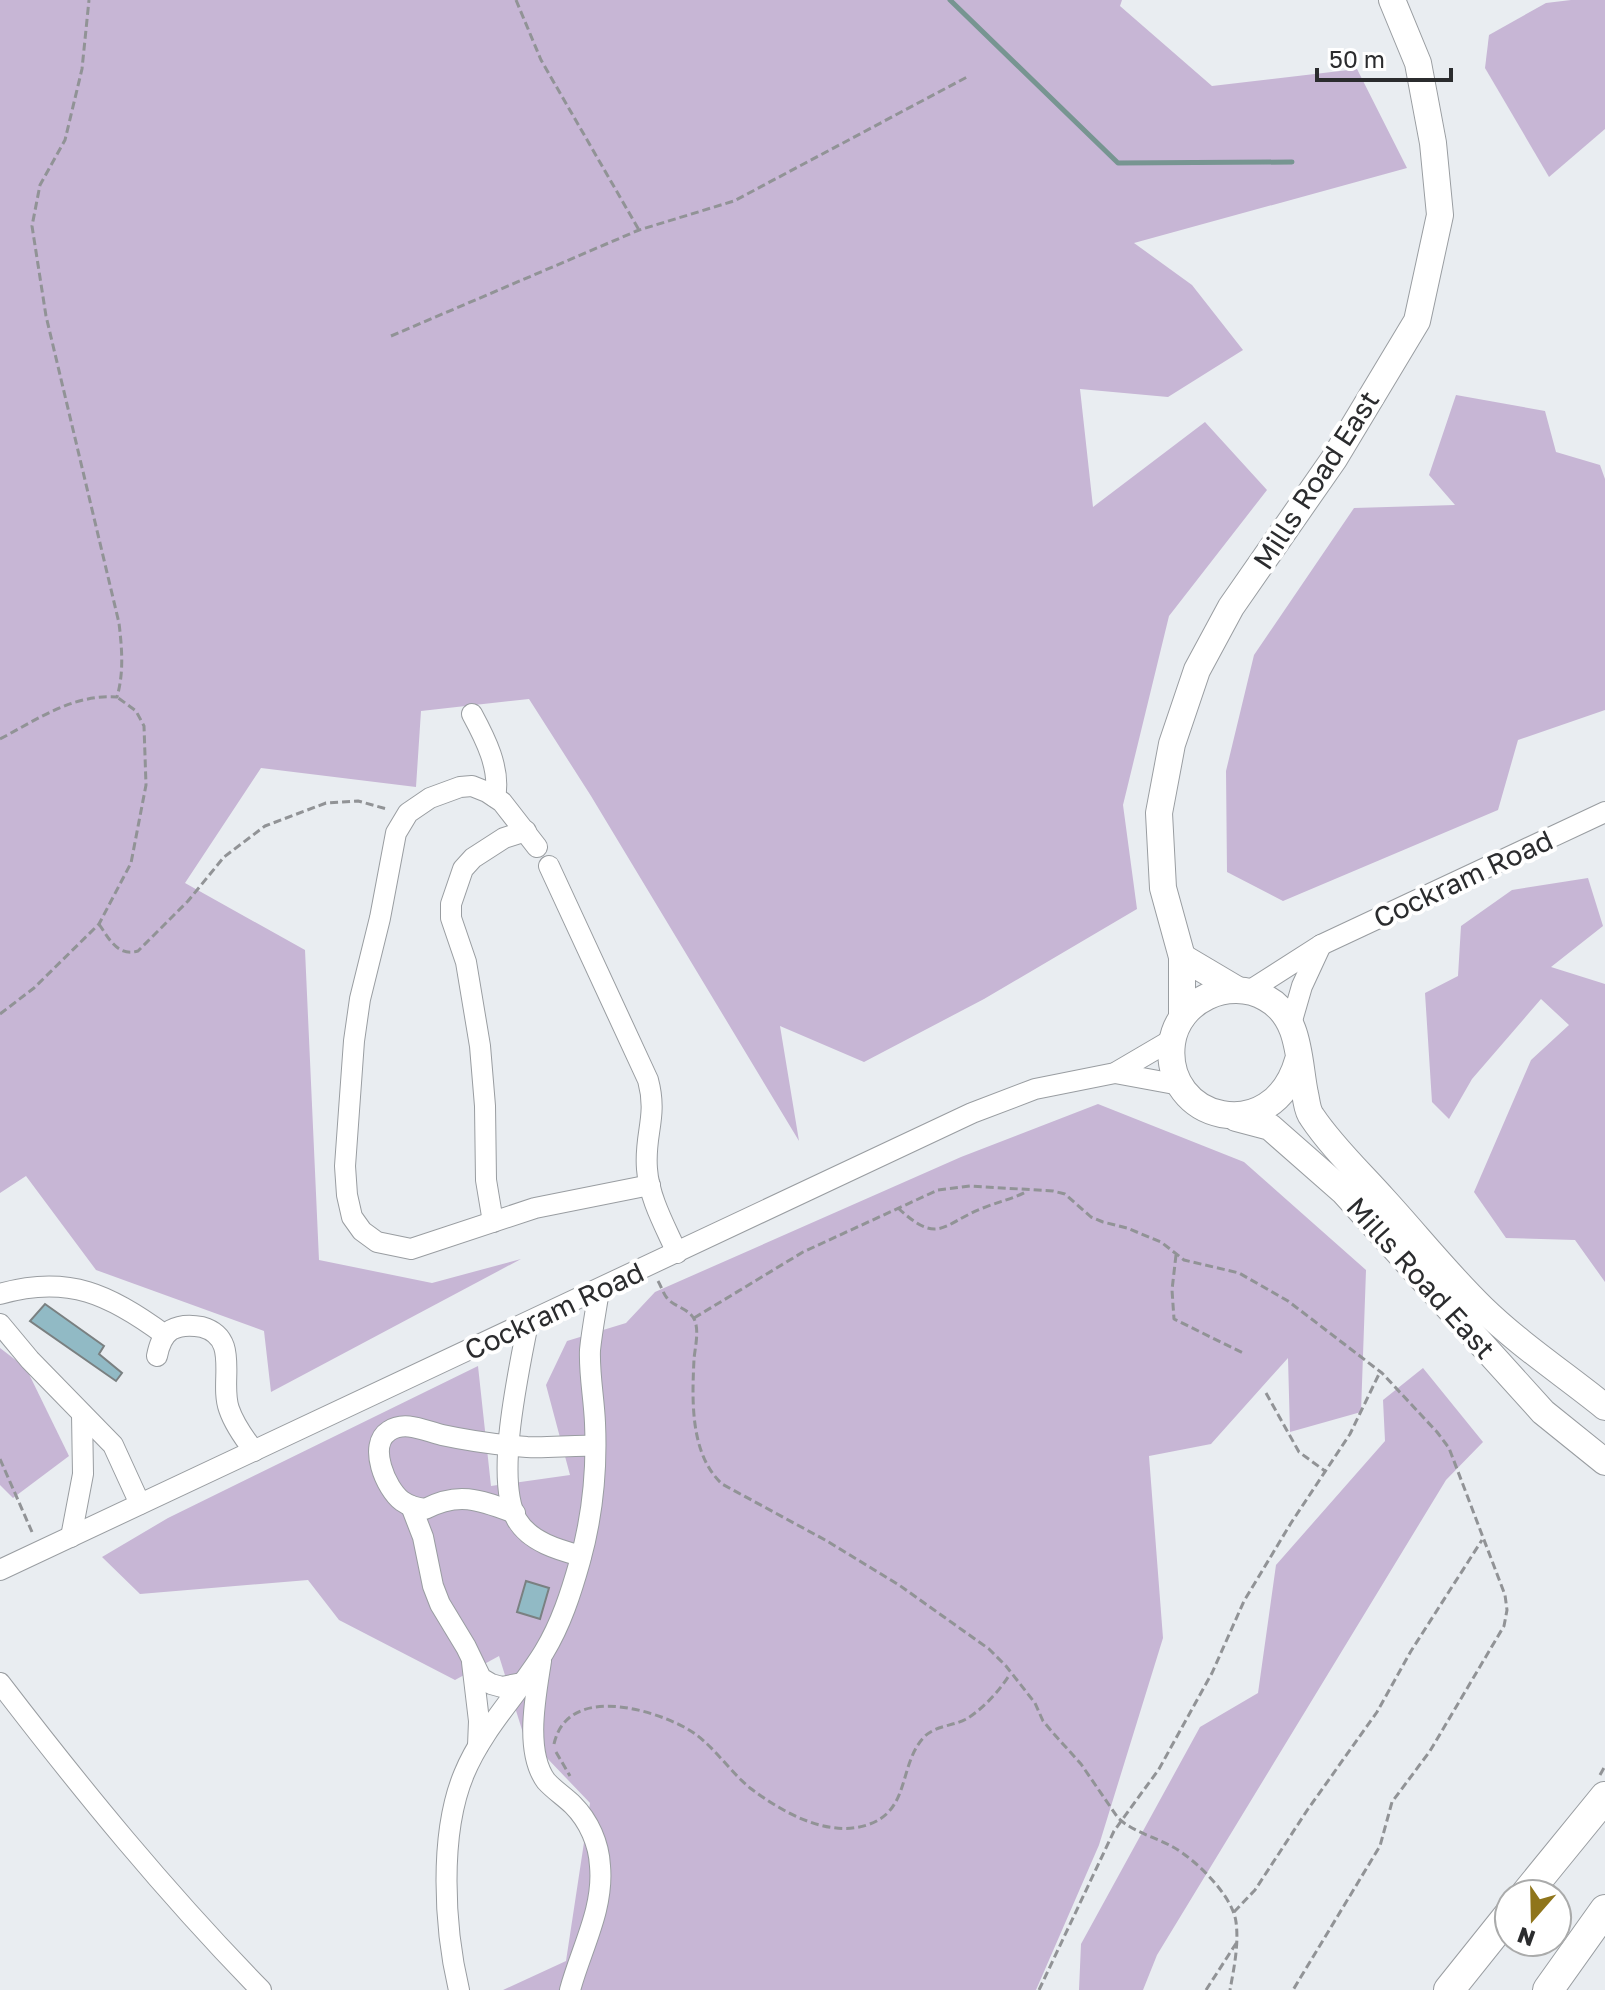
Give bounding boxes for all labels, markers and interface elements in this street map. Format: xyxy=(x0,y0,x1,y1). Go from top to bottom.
scale bar xyxy=(1317,32,1451,82)
text: 50 m xyxy=(1329,44,1385,73)
street label: Mills Road East xyxy=(1246,385,1385,575)
street label: Cockram Road xyxy=(1368,823,1558,934)
street label: Mills Road East xyxy=(1340,1190,1502,1365)
street label: Cockram Road xyxy=(459,1255,649,1366)
north arrow xyxy=(1493,1878,1573,1958)
text: N xyxy=(1514,1922,1538,1953)

